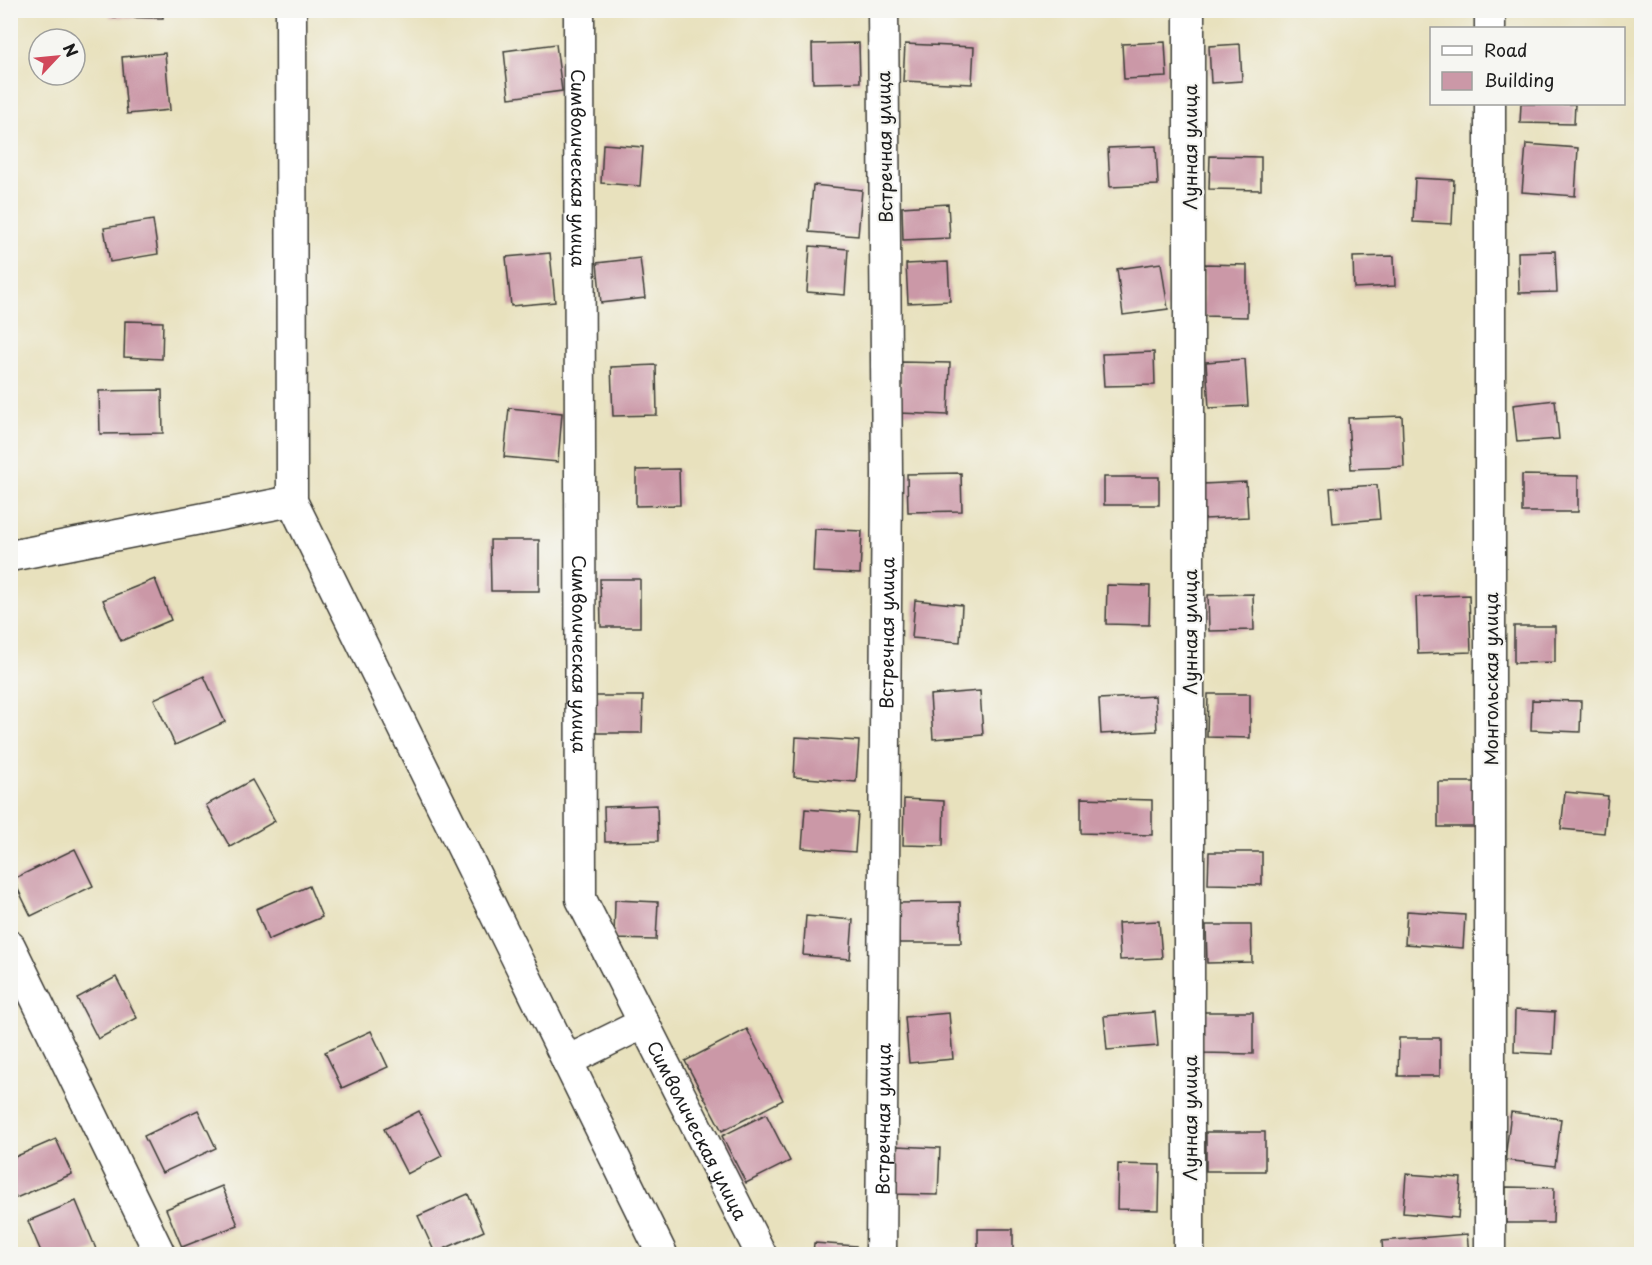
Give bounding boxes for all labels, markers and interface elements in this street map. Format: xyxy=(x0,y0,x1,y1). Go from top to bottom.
north arrow xyxy=(27,27,87,87)
legend xyxy=(1430,27,1625,105)
text: Road xyxy=(1484,36,1528,63)
text: N xyxy=(58,39,85,61)
text: Building xyxy=(1484,66,1554,93)
street label: Символическая улица xyxy=(566,69,593,268)
street label: Встречная улица xyxy=(869,70,899,223)
street label: Лунная улица xyxy=(1176,84,1203,210)
street label: Символическая улица xyxy=(567,555,594,754)
street label: Встречная улица xyxy=(872,556,900,709)
street label: Лунная улица xyxy=(1176,569,1203,695)
street label: Монгольская улица xyxy=(1477,592,1504,766)
street label: Символическая улица xyxy=(641,1036,755,1225)
street label: Встречная улица xyxy=(868,1042,896,1195)
street label: Лунная улица xyxy=(1176,1055,1203,1181)

